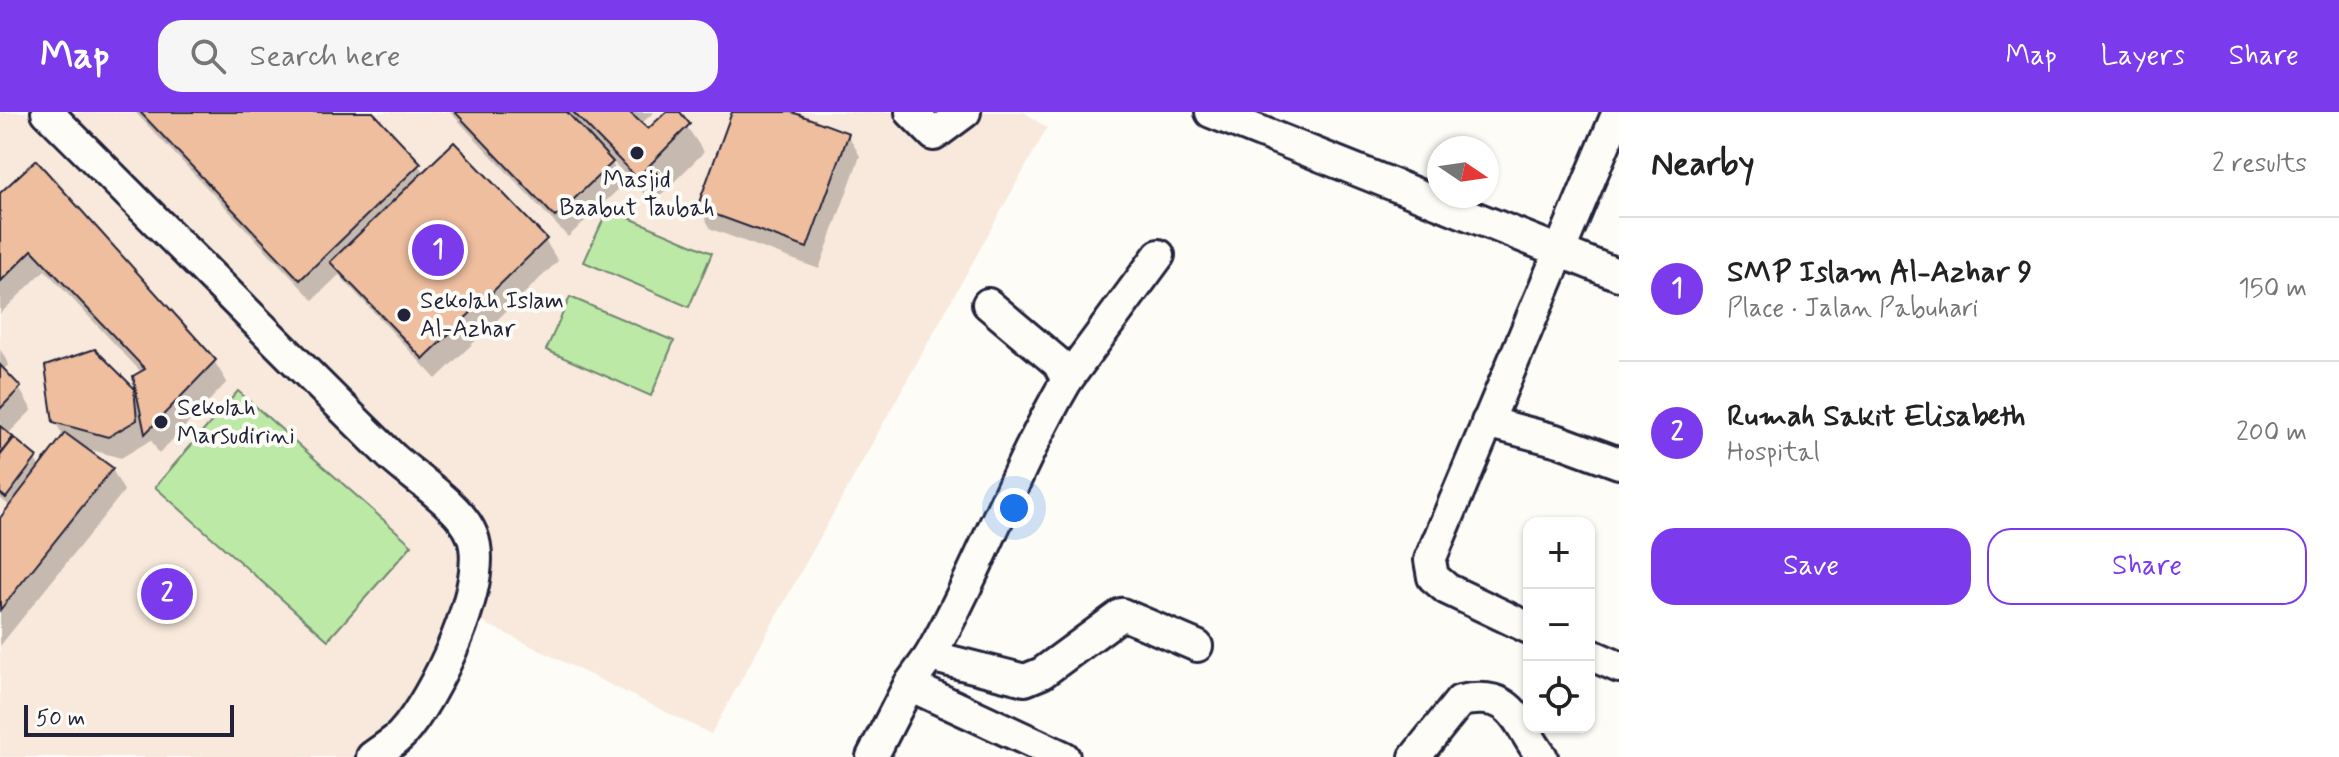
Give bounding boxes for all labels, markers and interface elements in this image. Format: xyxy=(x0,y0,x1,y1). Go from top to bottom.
search box xyxy=(158,20,718,92)
text: Map xyxy=(40,32,110,81)
icon: search xyxy=(186,34,230,78)
text: Search here xyxy=(250,37,401,76)
text: Map xyxy=(2006,38,2057,75)
text: Layers xyxy=(2101,38,2185,75)
text: Share xyxy=(2229,38,2299,75)
north arrow xyxy=(1427,136,1499,208)
text: Nearby xyxy=(1651,142,1755,187)
marker: Masjid Baabut Taubah xyxy=(628,144,646,162)
text: 2 results xyxy=(2212,147,2307,181)
place label: Masjid Baabut Taubah xyxy=(559,165,715,224)
pin: 1 xyxy=(412,220,464,280)
text: SMP Islam Al-Azhar 9 xyxy=(1727,253,2032,292)
text: 1 xyxy=(1671,272,1683,306)
text: 150 m xyxy=(2238,272,2307,306)
place label: Sekolah Islam Al-Azhar xyxy=(420,286,564,345)
text: Place · Jalan Pabuhari xyxy=(1727,292,1978,326)
marker: Sekolah Islam Al-Azhar xyxy=(395,306,413,324)
place label: Sekolah Marsudirini xyxy=(177,393,295,452)
text: Rumah Sakit Elisabeth xyxy=(1727,397,2026,436)
marker: Sekolah Marsudirini xyxy=(152,413,170,431)
text: 2 xyxy=(1671,416,1683,450)
text: 200 m xyxy=(2236,416,2307,450)
text: Hospital xyxy=(1727,436,1820,470)
your location xyxy=(994,488,1034,528)
map controls xyxy=(1523,517,1595,733)
button: + xyxy=(1523,517,1595,589)
button: Save xyxy=(1651,528,1971,605)
button: Share xyxy=(1987,528,2307,605)
pin: 2 xyxy=(141,564,193,624)
button: − xyxy=(1523,589,1595,661)
button: locate xyxy=(1523,661,1595,733)
scale bar xyxy=(24,701,234,737)
text: 50 m xyxy=(36,705,85,733)

